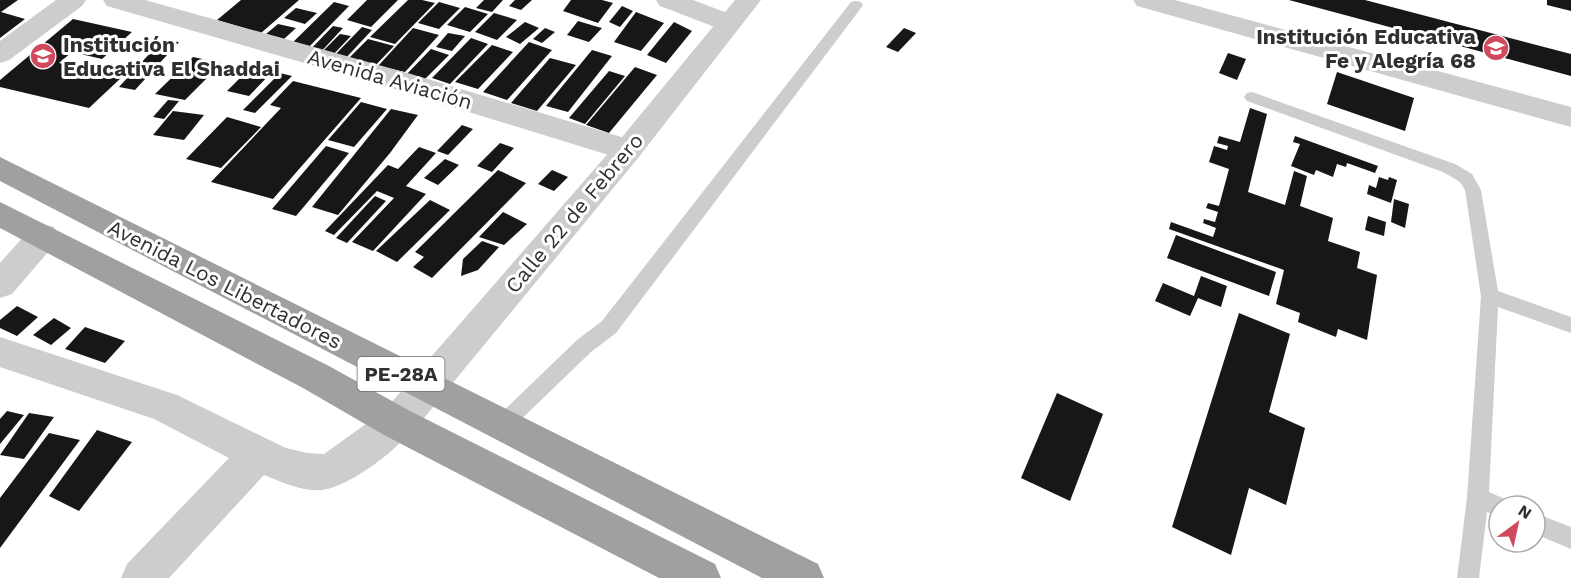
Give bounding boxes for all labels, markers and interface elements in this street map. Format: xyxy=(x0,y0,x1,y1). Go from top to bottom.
place label: Institución Educativa Fe y Alegría 68 xyxy=(1256,24,1477,73)
place label: Institución Educativa El Shaddai xyxy=(63,32,280,81)
school or university icon: Institución Educativa Fe y Alegría 68 xyxy=(1481,33,1511,63)
school or university icon: Institución Educativa El Shaddai xyxy=(28,41,58,71)
street label: Avenida Aviación xyxy=(305,44,475,114)
street label: Calle 22 de Febrero xyxy=(500,128,648,298)
street label: Avenida Los Libertadores xyxy=(104,214,346,354)
road number: PE-28A xyxy=(358,357,444,391)
north arrow xyxy=(1487,494,1547,554)
text: N xyxy=(1515,501,1535,523)

